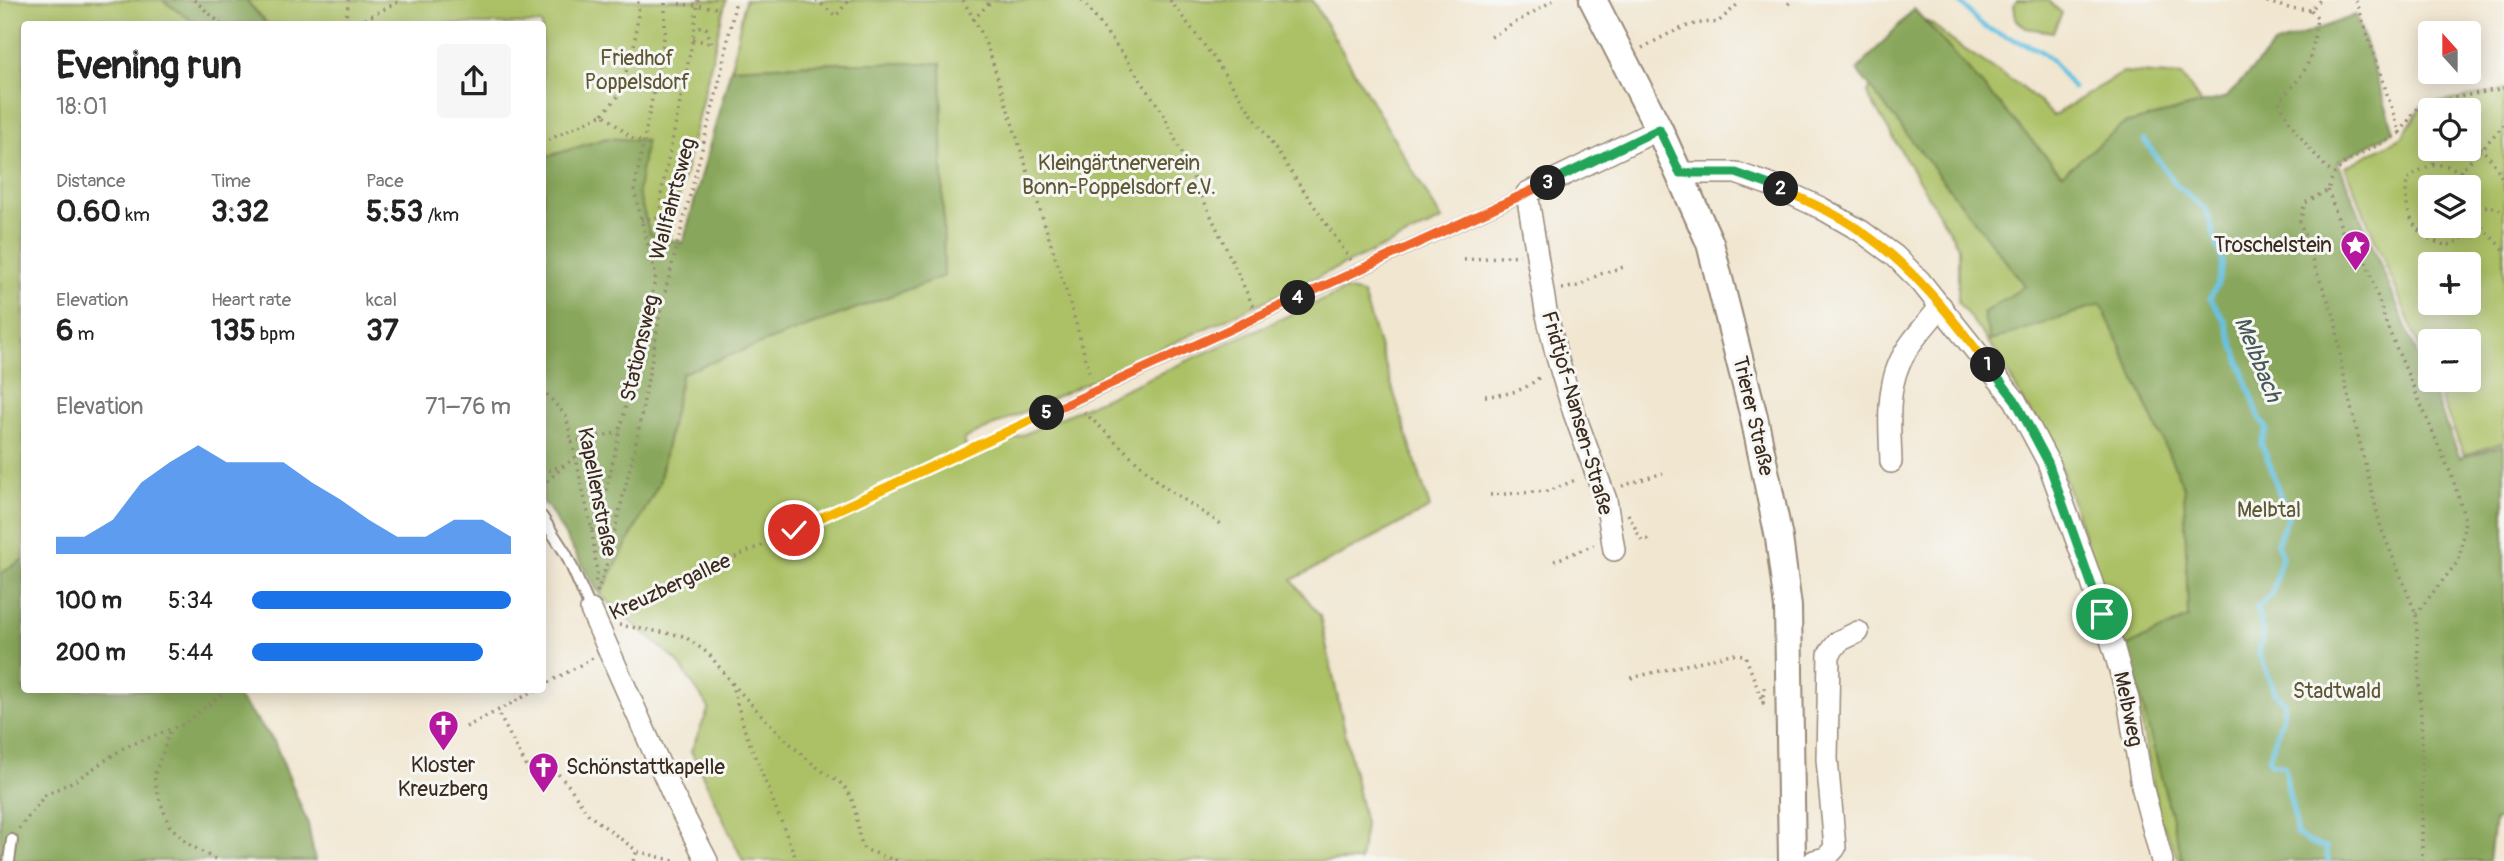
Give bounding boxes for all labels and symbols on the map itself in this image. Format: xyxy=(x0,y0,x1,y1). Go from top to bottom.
north arrow xyxy=(2418,21,2482,84)
park label: Friedhof Poppelsdorf xyxy=(585,45,690,96)
street label: Wallfahrtsweg xyxy=(644,135,702,263)
park label: Kleingärtnerverein Bonn-Poppelsdorf e.V. xyxy=(1022,150,1216,201)
pin: 3 xyxy=(1530,166,1566,200)
pin: 2 xyxy=(1764,172,1798,206)
place icon: Troschelstein xyxy=(2338,228,2372,272)
place label: Troschelstein xyxy=(2214,232,2332,259)
pin: 4 xyxy=(1280,280,1316,316)
street label: Stationsweg xyxy=(615,292,665,404)
street label: Fridtjof-Nansen-Straße xyxy=(1535,308,1619,519)
water label: Melbbach xyxy=(2228,312,2289,407)
pin: 1 xyxy=(1970,348,2006,382)
street label: Trierer Straße xyxy=(1726,354,1780,479)
pin: 5 xyxy=(1030,396,1064,430)
street label: Kapellenstraße xyxy=(571,425,623,560)
park label: Melbtal xyxy=(2237,497,2301,524)
pin xyxy=(764,500,824,560)
street label: Kreuzbergallee xyxy=(605,547,736,627)
pin xyxy=(2072,584,2132,644)
street label: Melbweg xyxy=(2107,669,2149,749)
park label: Stadtwald xyxy=(2293,678,2381,705)
church icon: Kloster Kreuzberg xyxy=(426,708,460,752)
church icon: Schönstattkapelle xyxy=(526,750,560,794)
place label: Kloster Kreuzberg xyxy=(398,752,488,803)
place label: Schönstattkapelle xyxy=(566,754,725,781)

